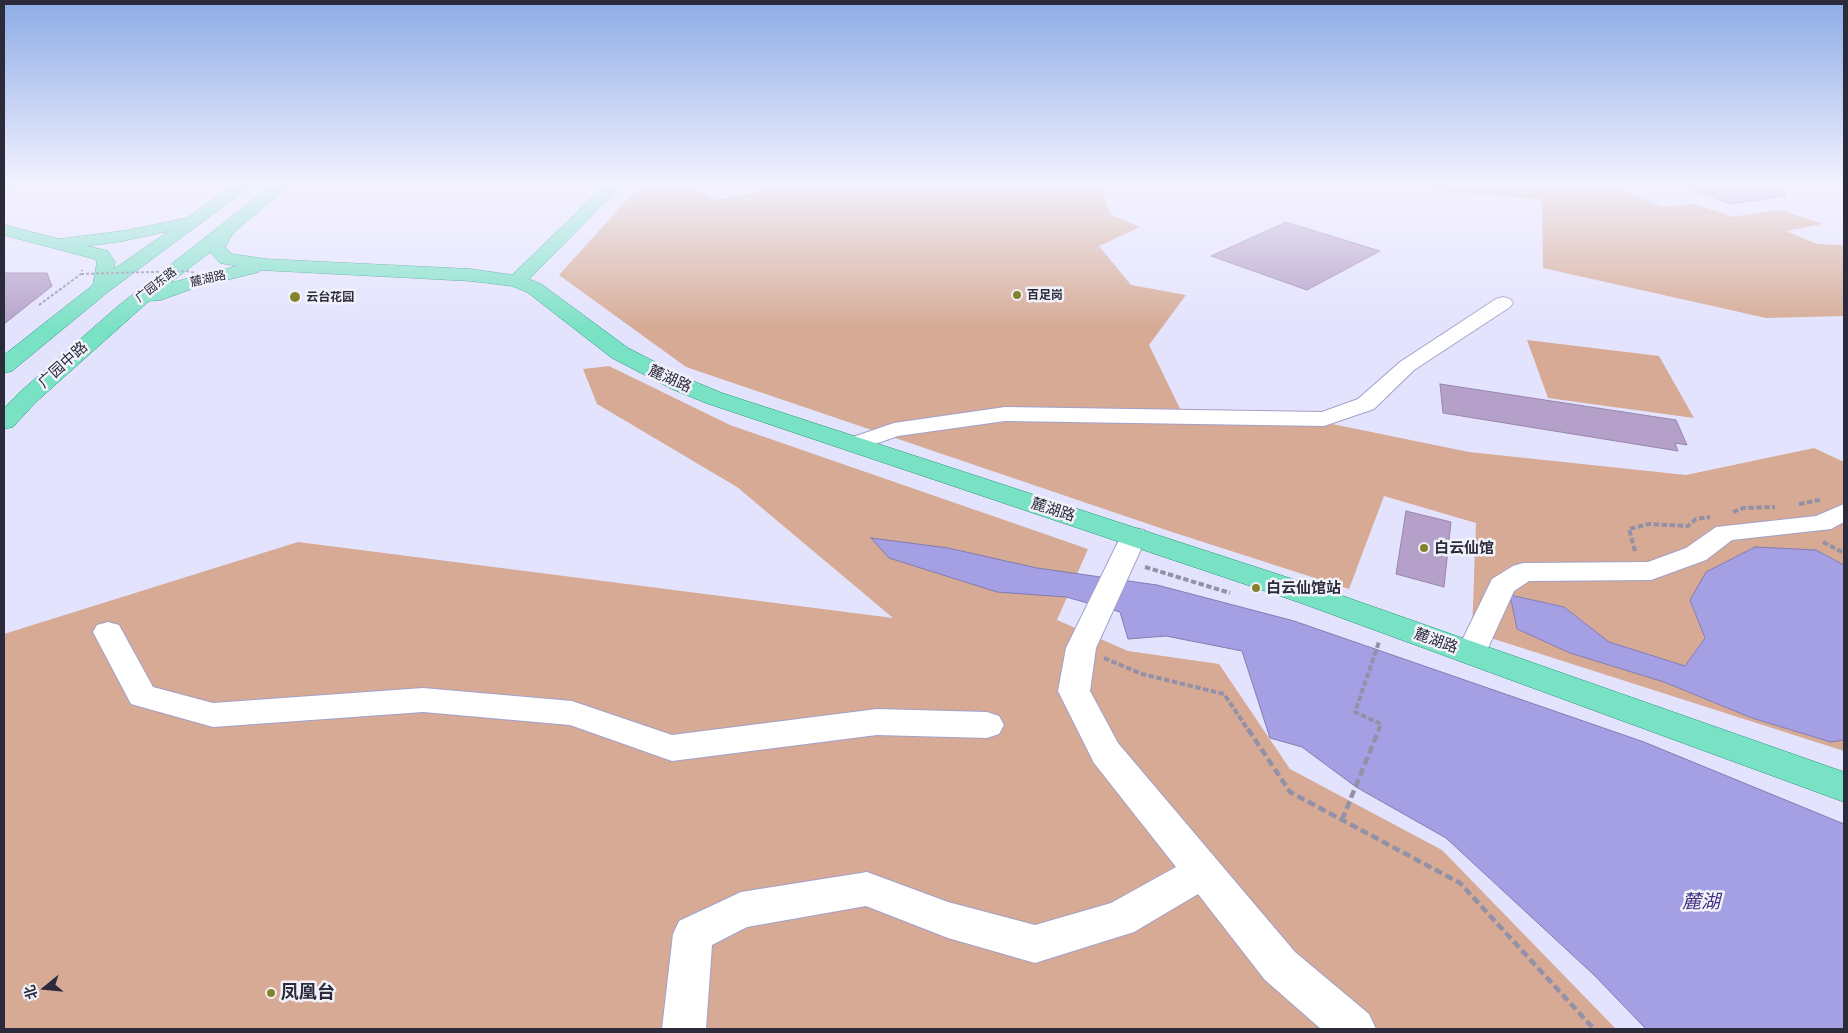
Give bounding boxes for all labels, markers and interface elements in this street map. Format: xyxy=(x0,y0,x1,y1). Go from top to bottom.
street label: 广园东路 xyxy=(133,265,179,305)
street label: 麓湖路 xyxy=(189,268,227,290)
place label: 百足岗 xyxy=(1027,288,1063,302)
marker: 百足岗 xyxy=(1011,289,1023,301)
marker: 云台花园 xyxy=(288,290,302,304)
place label: 云台花园 xyxy=(306,290,354,304)
street label: 广园中路 xyxy=(35,338,91,392)
street label: 麓湖路 xyxy=(646,362,694,396)
street label: 麓湖路 xyxy=(1029,494,1077,526)
place label: 白云仙馆 xyxy=(1434,539,1494,557)
marker: 白云仙馆 xyxy=(1418,542,1430,554)
place label: 白云仙馆站 xyxy=(1266,579,1341,597)
marker: 白云仙馆站 xyxy=(1250,582,1262,594)
street label: 麓湖路 xyxy=(1412,625,1460,657)
water label: 麓湖 xyxy=(1682,891,1720,913)
north arrow xyxy=(20,963,70,1013)
place label: 凤凰台 xyxy=(281,982,335,1004)
text: 北 xyxy=(20,983,40,1002)
marker: 凤凰台 xyxy=(265,987,277,999)

